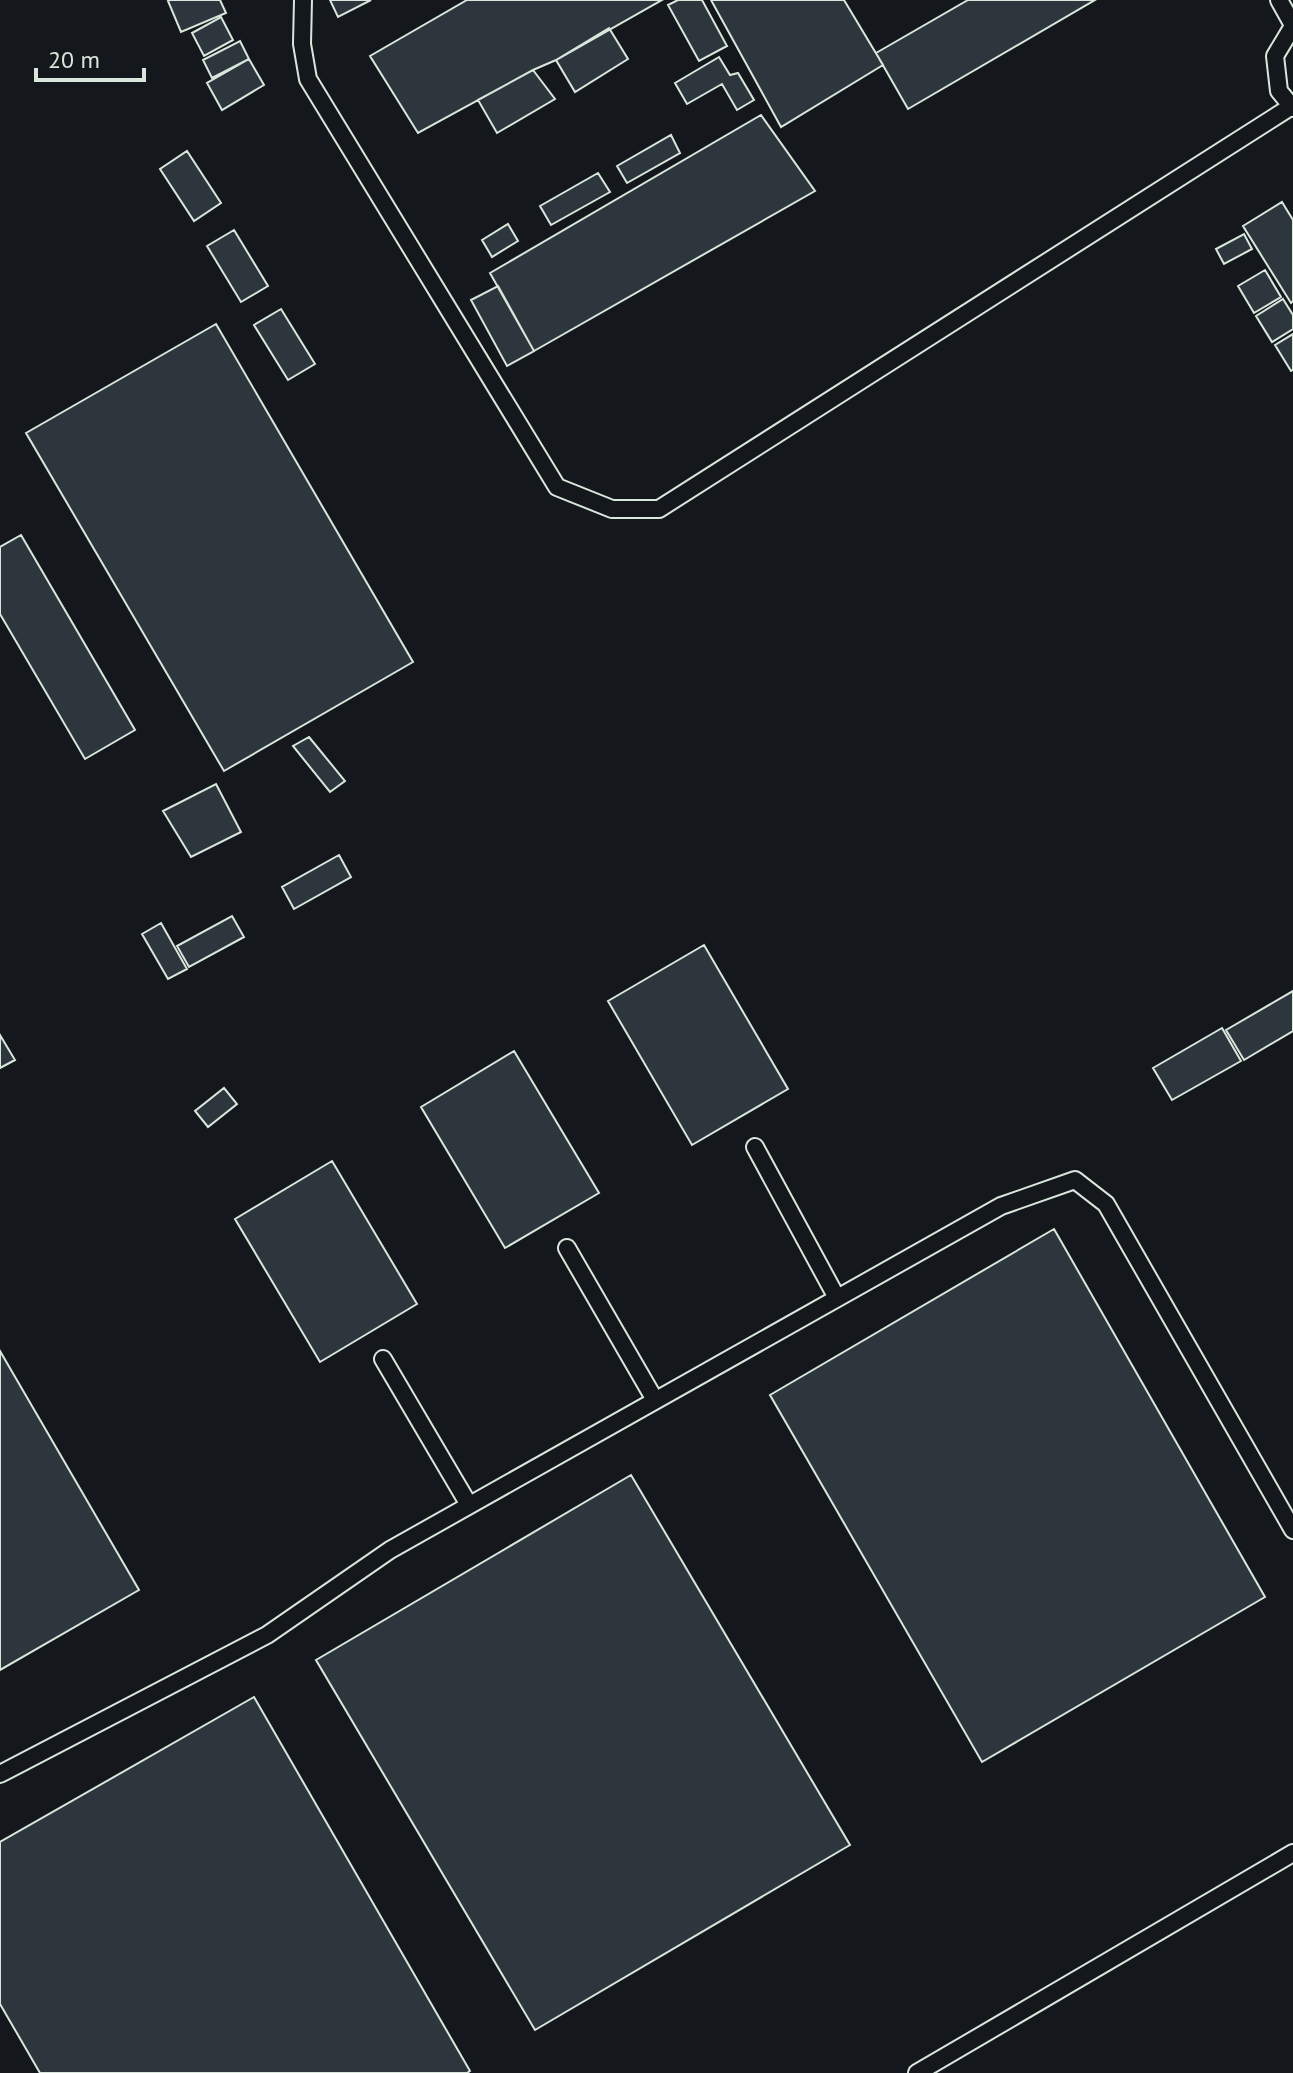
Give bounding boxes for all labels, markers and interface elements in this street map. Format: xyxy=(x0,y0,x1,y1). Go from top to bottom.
scale bar xyxy=(36,32,144,82)
text: 20 m xyxy=(48,44,100,75)

